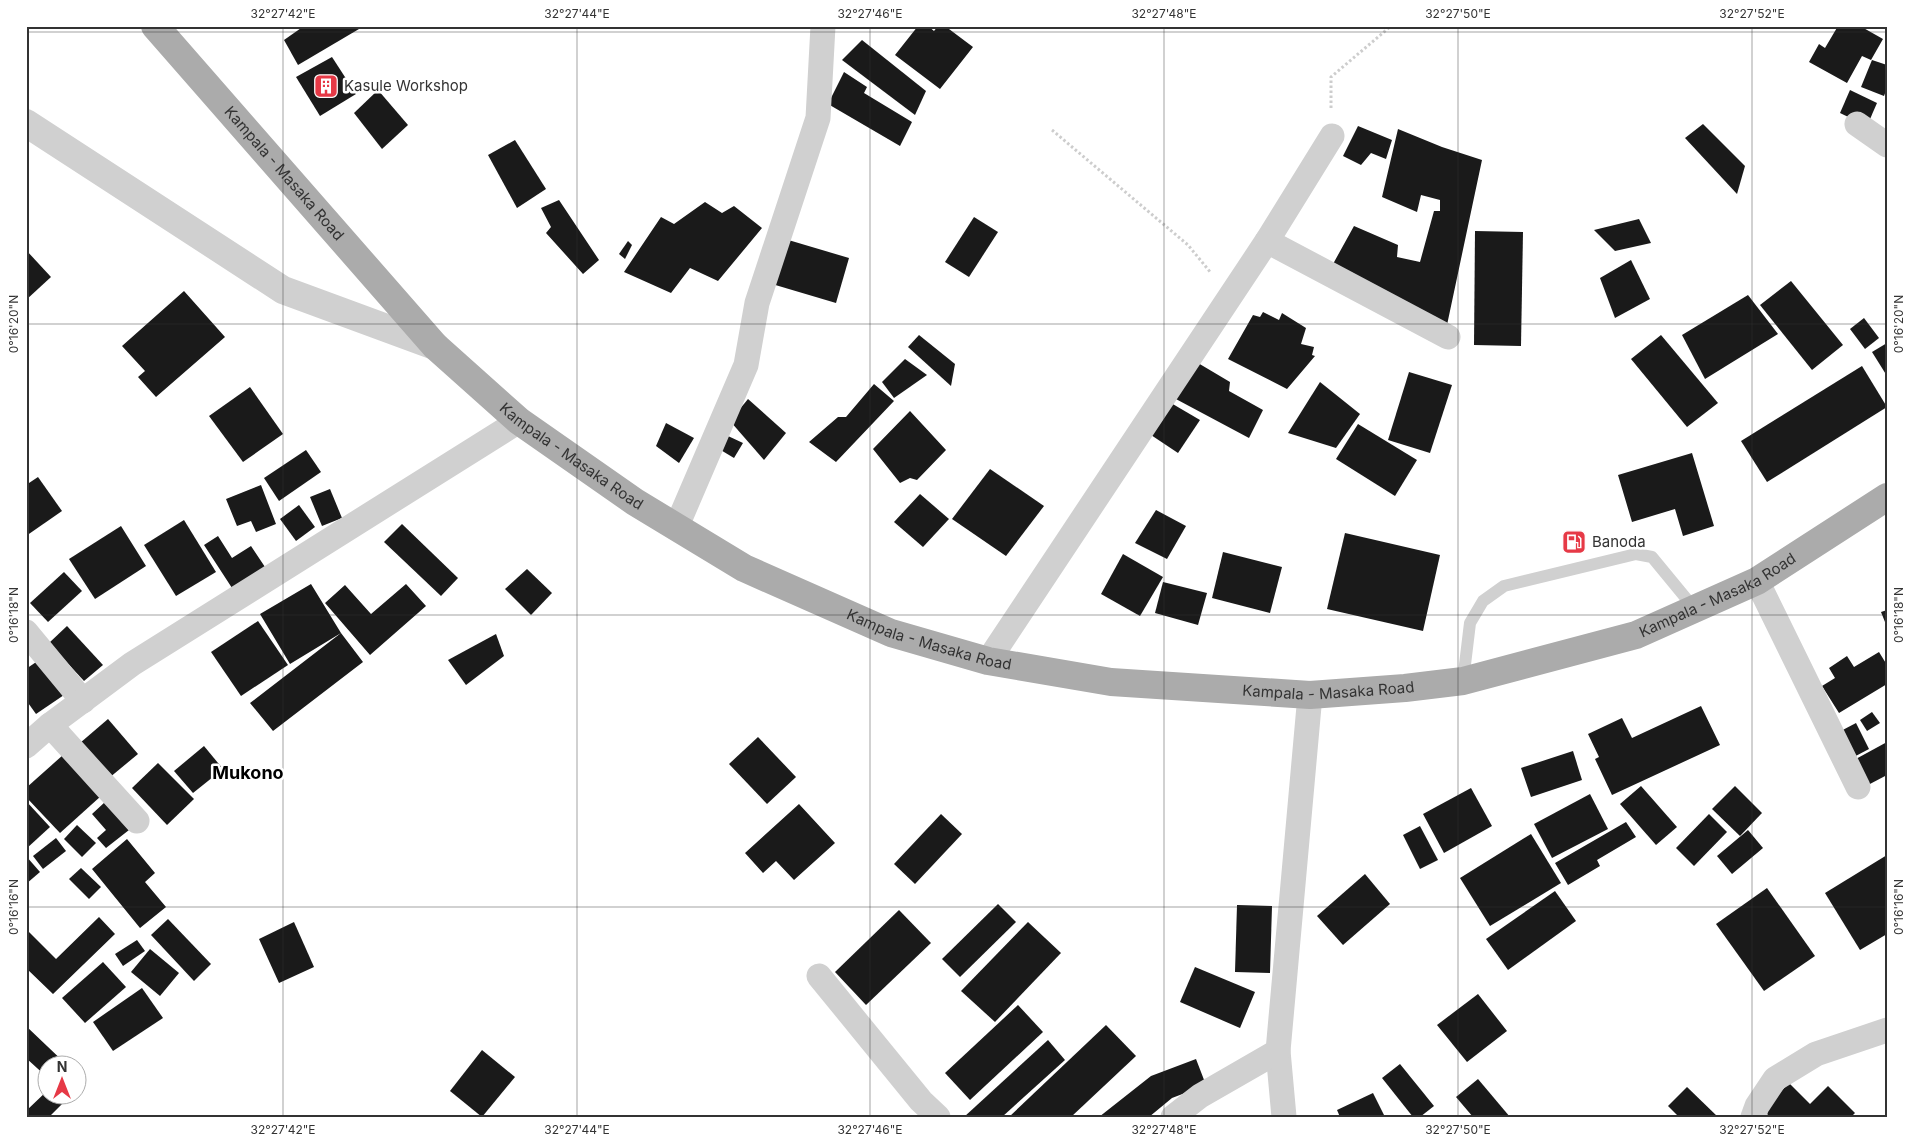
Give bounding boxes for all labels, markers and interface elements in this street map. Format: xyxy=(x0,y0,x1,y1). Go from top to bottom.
text: 32°27'42"E xyxy=(250,6,316,21)
text: 32°27'44"E xyxy=(544,6,610,21)
text: 32°27'46"E xyxy=(837,6,903,21)
text: 32°27'48"E xyxy=(1131,6,1197,21)
text: 32°27'50"E xyxy=(1425,6,1491,21)
text: 32°27'52"E xyxy=(1719,6,1785,21)
building icon: Kasule Workshop xyxy=(313,73,339,99)
place label: Kasule Workshop xyxy=(344,76,468,95)
street label: Kampala - Masaka Road xyxy=(221,102,348,244)
text: 0°16'20"N xyxy=(6,295,21,353)
text: 0°16'20"N xyxy=(1891,295,1906,353)
street label: Kampala - Masaka Road xyxy=(496,398,647,514)
fuel station icon: Banoda xyxy=(1561,529,1587,555)
place label: Banoda xyxy=(1592,532,1646,551)
street label: Kampala - Masaka Road xyxy=(1636,549,1799,641)
text: 0°16'18"N xyxy=(6,587,21,643)
text: 0°16'18"N xyxy=(1891,587,1906,643)
street label: Kampala - Masaka Road xyxy=(844,605,1013,674)
street label: Kampala - Masaka Road xyxy=(1242,677,1415,704)
district label: Mukono xyxy=(212,762,284,783)
text: 0°16'16"N xyxy=(6,879,21,935)
text: 0°16'16"N xyxy=(1891,879,1906,935)
north arrow xyxy=(38,1056,88,1106)
text: N xyxy=(57,1058,67,1075)
text: 32°27'42"E xyxy=(250,1122,316,1137)
text: 32°27'44"E xyxy=(544,1122,610,1137)
text: 32°27'46"E xyxy=(837,1122,903,1137)
text: 32°27'48"E xyxy=(1131,1122,1197,1137)
text: 32°27'50"E xyxy=(1425,1122,1491,1137)
text: 32°27'52"E xyxy=(1719,1122,1785,1137)

